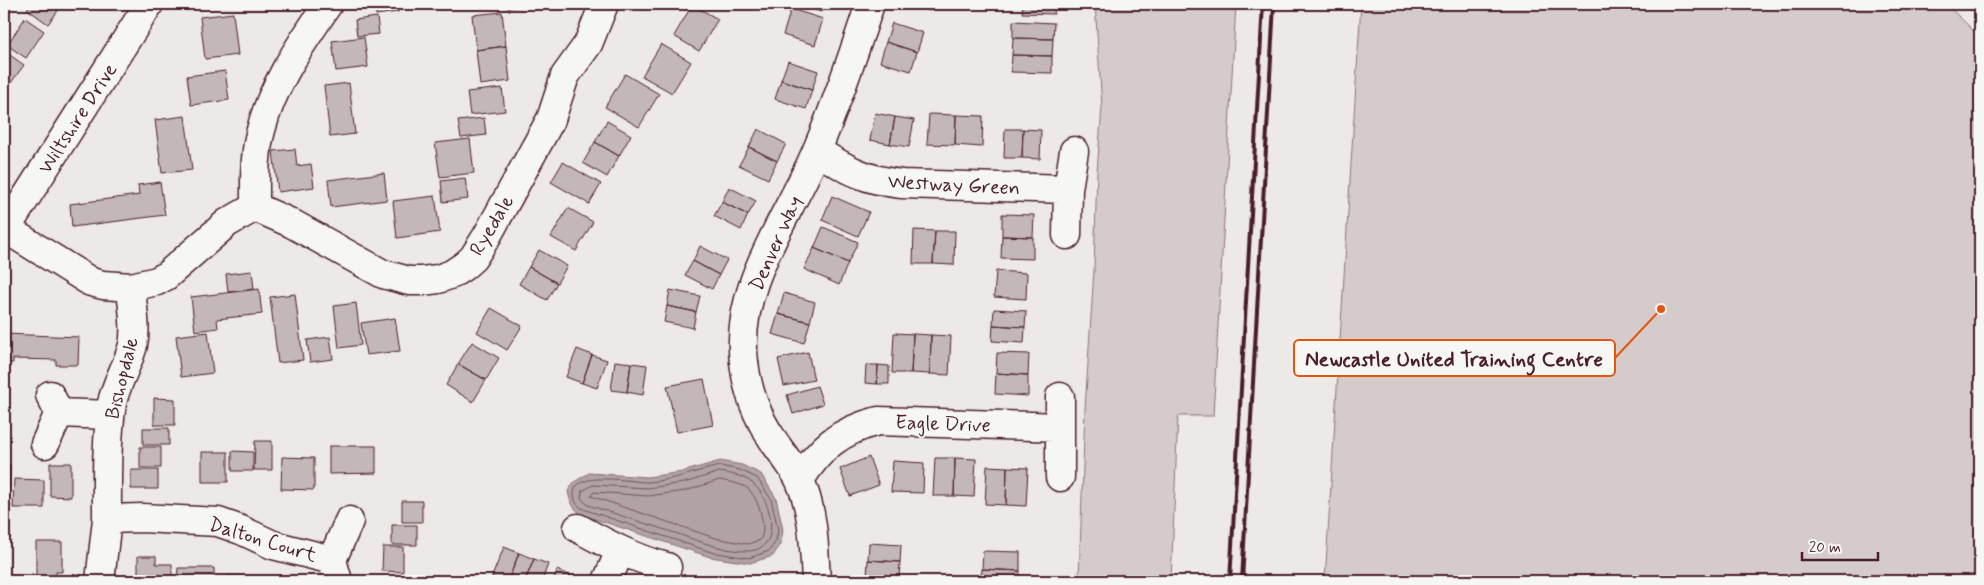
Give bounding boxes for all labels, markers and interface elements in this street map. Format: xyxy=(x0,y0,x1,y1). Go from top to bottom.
street label: Wiltshire Drive xyxy=(32,58,124,179)
street label: Westway Green xyxy=(887,169,1021,202)
street label: Ryedale xyxy=(464,190,521,261)
street label: Denver Way xyxy=(743,192,809,295)
street label: Bishopdale xyxy=(99,334,146,422)
callout: Newcastle United Training Centre xyxy=(1294,340,1615,376)
text: Newcastle United Training Centre xyxy=(1305,346,1603,376)
street label: Eagle Drive xyxy=(895,409,991,440)
street label: Dalton Court xyxy=(205,511,320,570)
scale bar xyxy=(1802,530,1878,562)
text: 20 m xyxy=(1809,538,1841,558)

